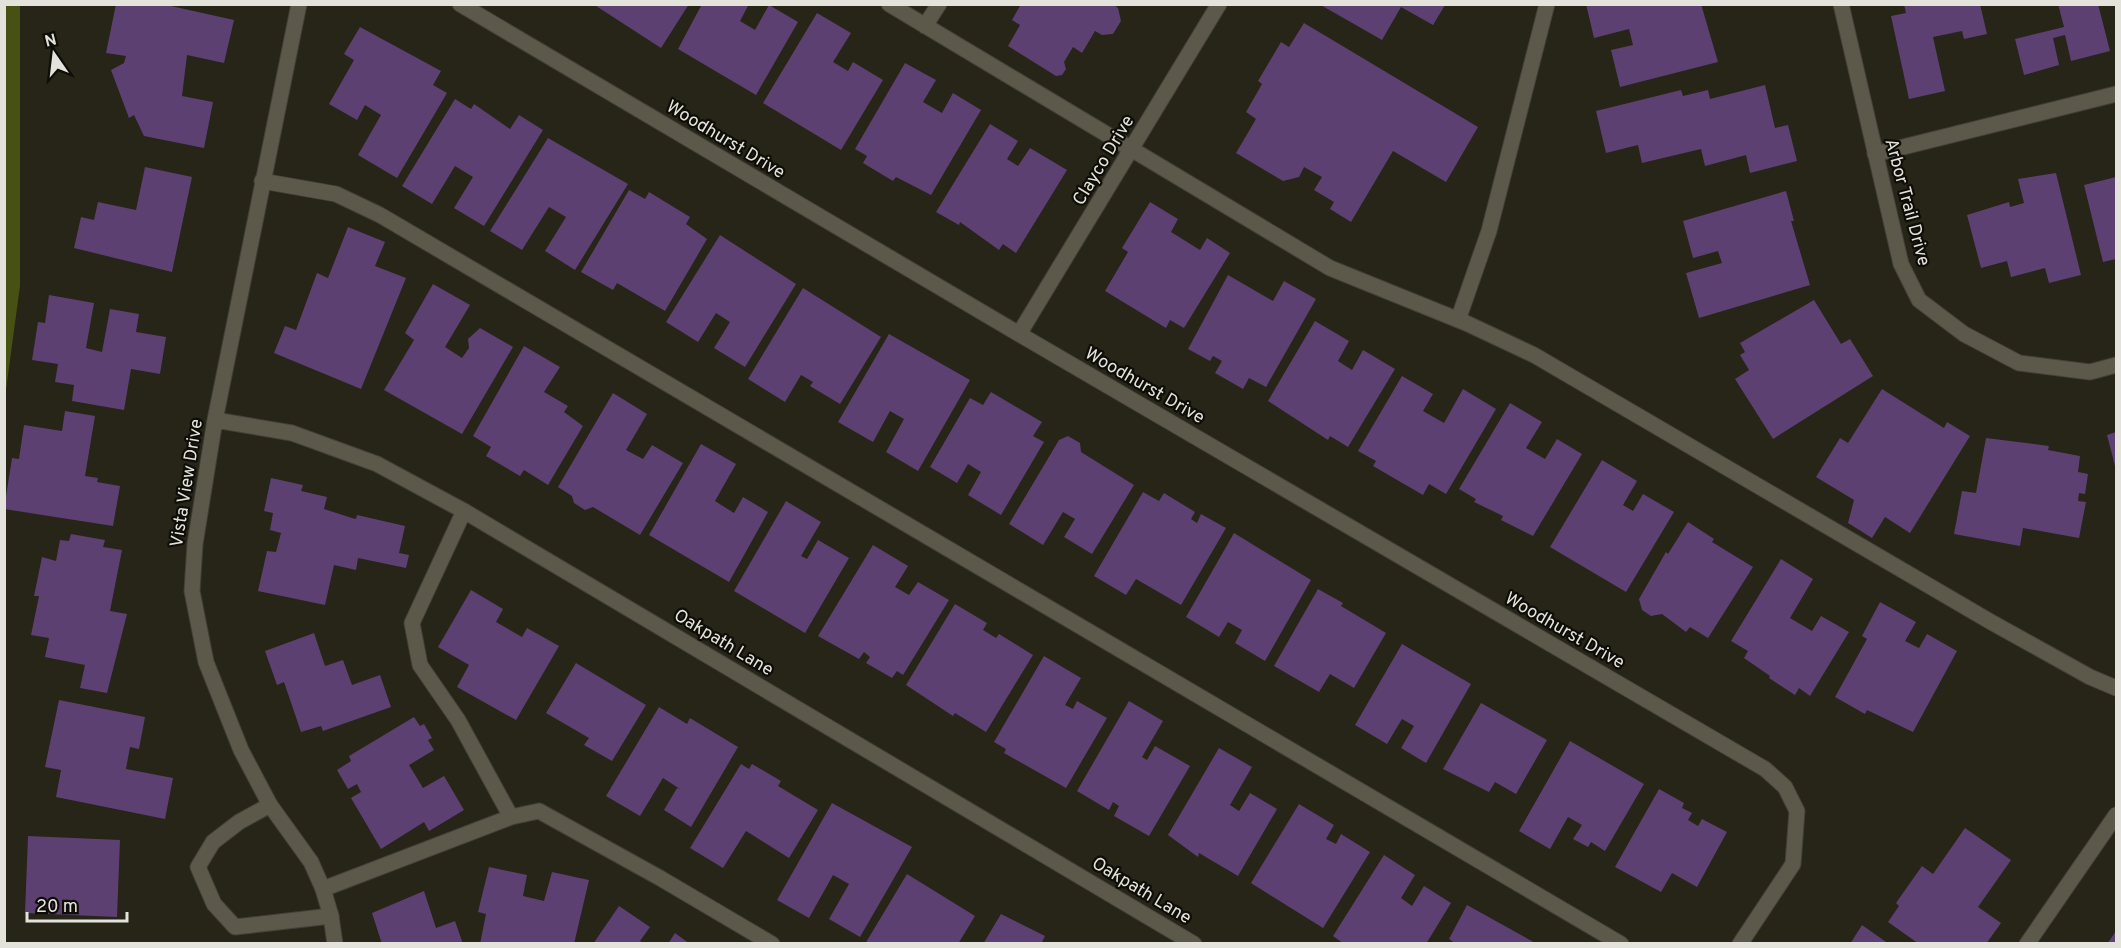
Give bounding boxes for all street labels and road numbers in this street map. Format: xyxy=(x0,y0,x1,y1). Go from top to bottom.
street label: Woodhurst Drive xyxy=(662,96,789,185)
street label: Clayco Drive xyxy=(1068,111,1140,210)
street label: Arbor Trail Drive xyxy=(1878,136,1935,269)
street label: Woodhurst Drive xyxy=(1080,343,1208,430)
street label: Vista View Drive xyxy=(166,417,209,549)
street label: Woodhurst Drive xyxy=(1500,588,1628,675)
street label: Oakpath Lane xyxy=(669,605,777,682)
street label: Oakpath Lane xyxy=(1087,853,1195,930)

